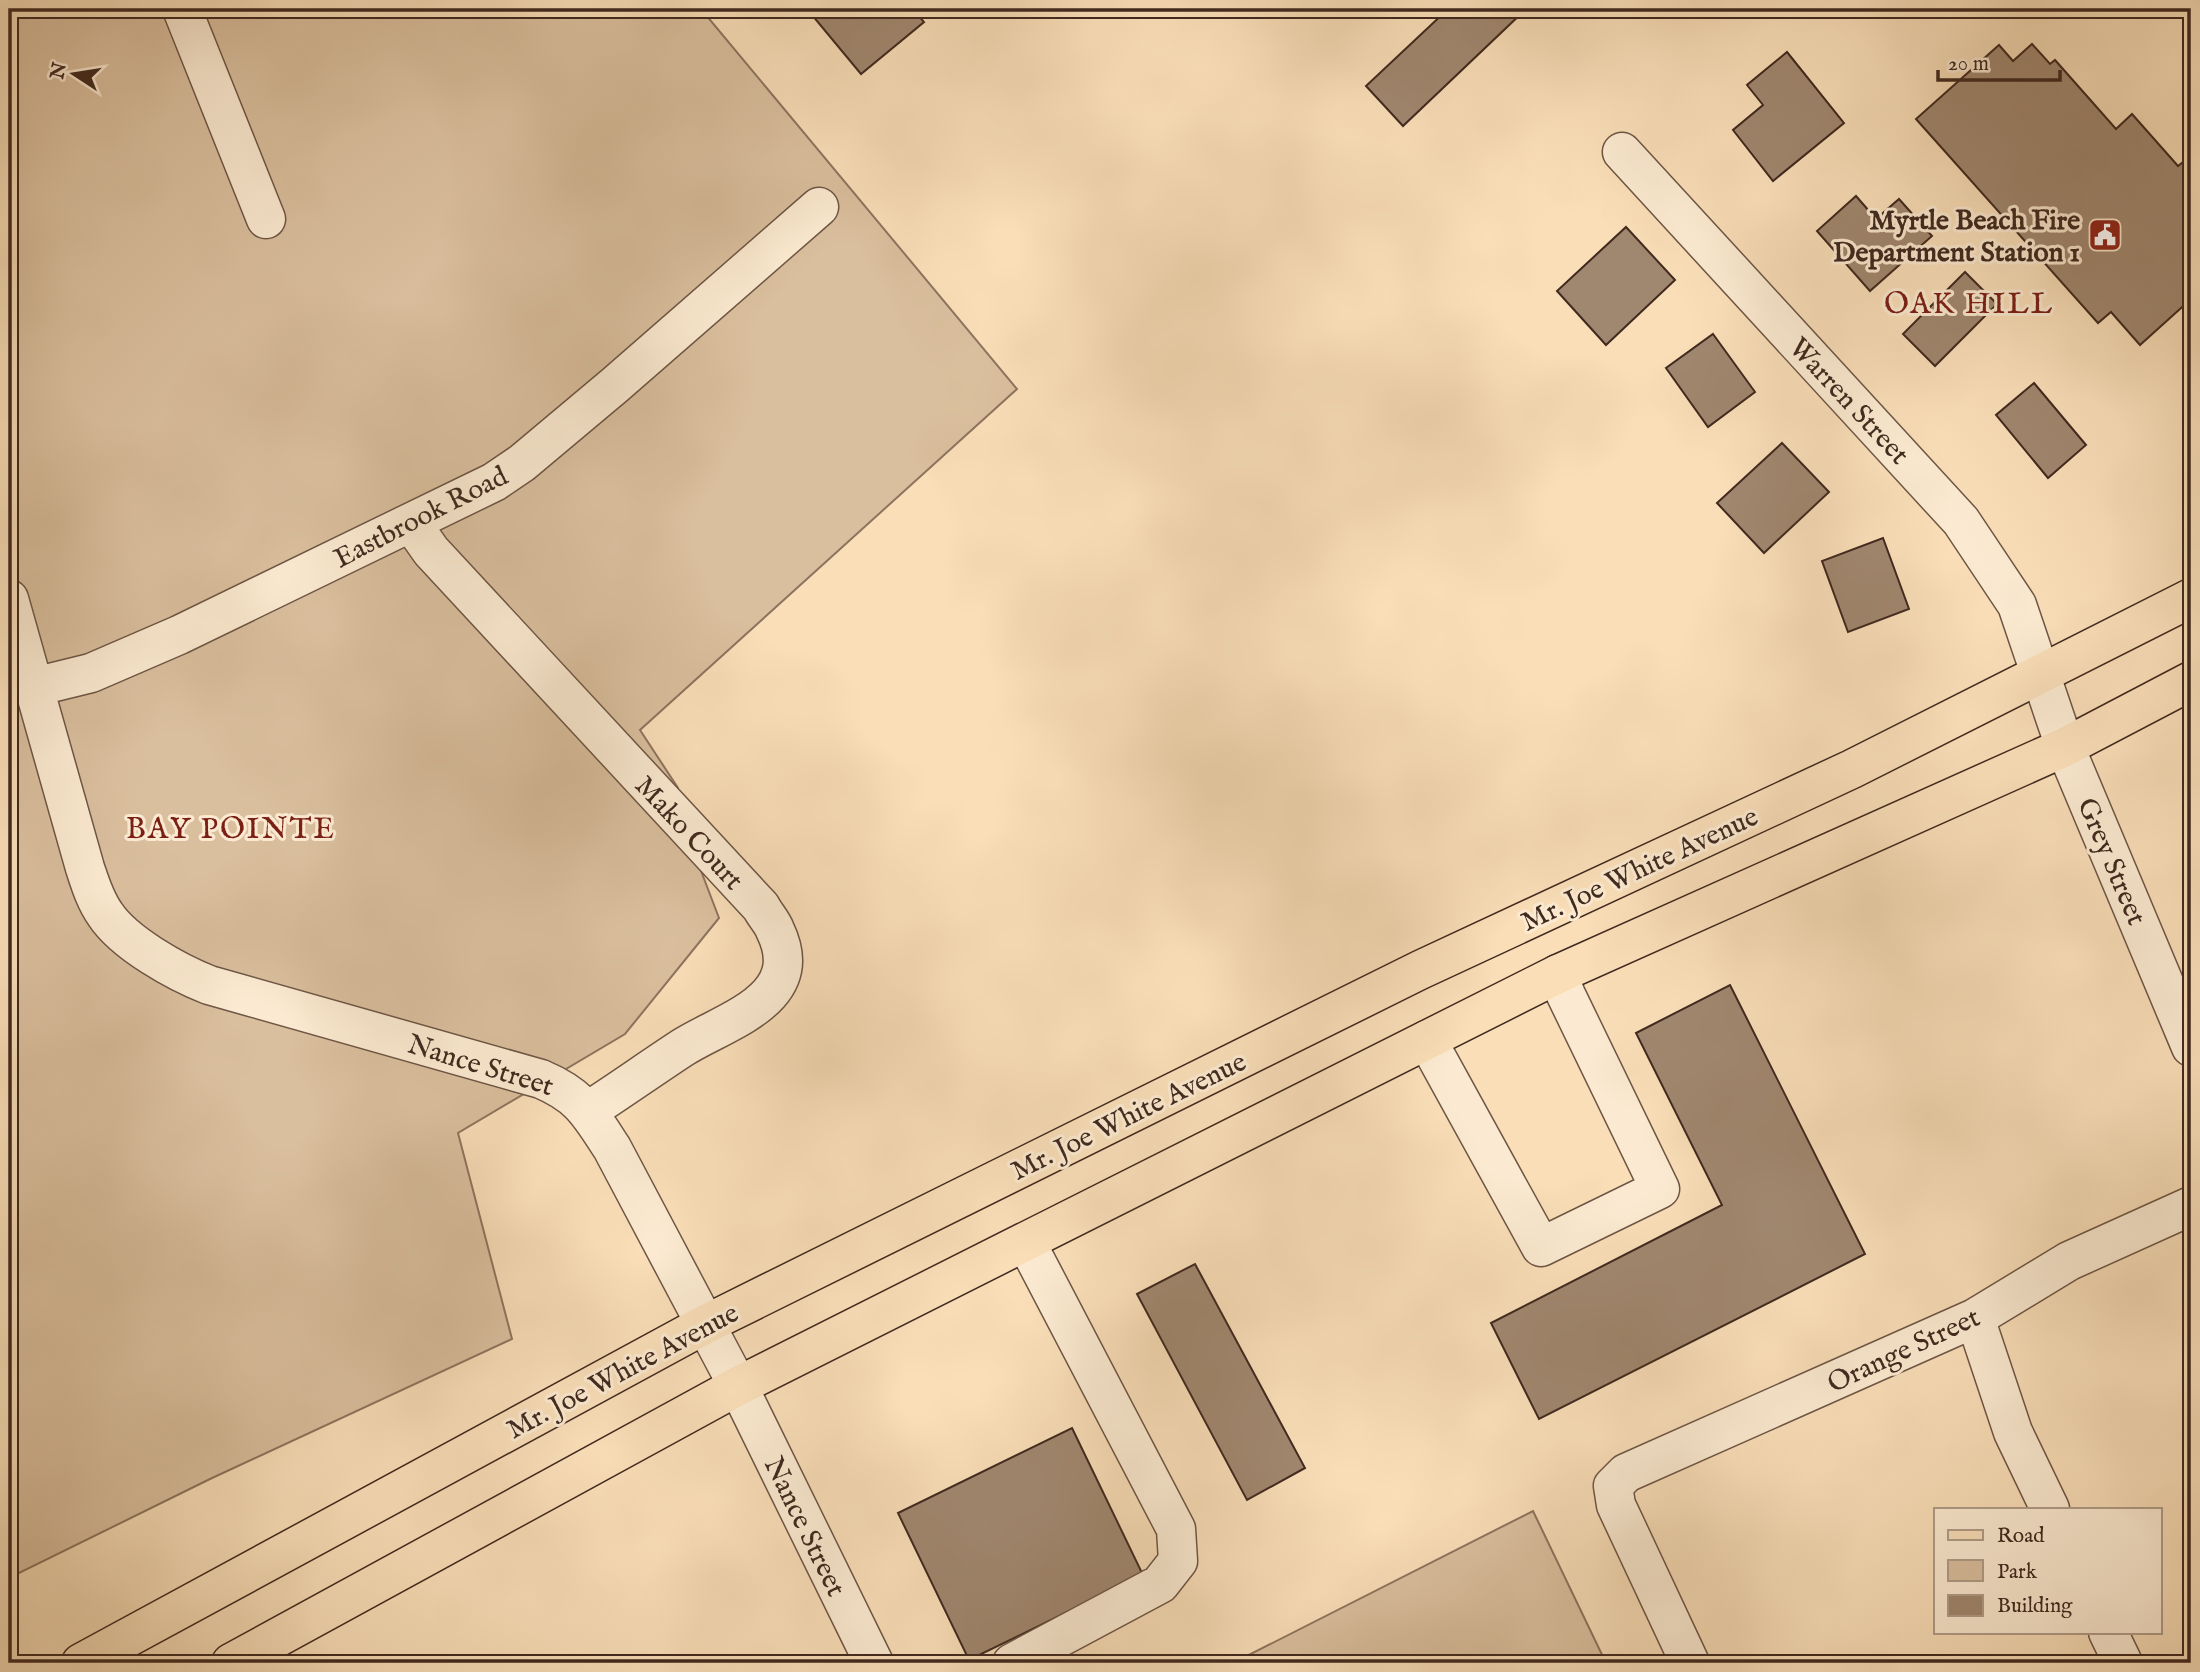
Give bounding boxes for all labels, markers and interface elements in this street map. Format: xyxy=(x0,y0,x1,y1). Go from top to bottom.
north arrow xyxy=(38,38,108,108)
scale bar xyxy=(1938,38,2060,82)
text: 20 m xyxy=(1948,51,1989,78)
text: N xyxy=(46,60,73,82)
place label: Myrtle Beach Fire Department Station 1 xyxy=(1833,204,2080,271)
public building icon: Myrtle Beach Fire Department Station 1 xyxy=(2086,216,2124,254)
district label: OAK HILL xyxy=(1884,286,2054,324)
street label: Warren Street xyxy=(1780,331,1916,473)
street label: Eastbrook Road xyxy=(328,459,514,577)
street label: Mako Court xyxy=(626,769,750,899)
street label: Grey Street xyxy=(2068,793,2153,931)
street label: Mr. Joe White Avenue xyxy=(1516,800,1764,941)
district label: BAY POINTE xyxy=(126,811,336,849)
street label: Nance Street xyxy=(403,1028,558,1105)
street label: Mr. Joe White Avenue xyxy=(1006,1045,1253,1189)
street label: Mr. Joe White Avenue xyxy=(501,1296,745,1448)
street label: Orange Street xyxy=(1822,1301,1986,1402)
street label: Nance Street xyxy=(755,1452,853,1603)
legend xyxy=(1934,1508,2162,1634)
text: Road xyxy=(1997,1523,2045,1550)
text: Park xyxy=(1997,1559,2038,1586)
text: Building xyxy=(1997,1593,2073,1620)

